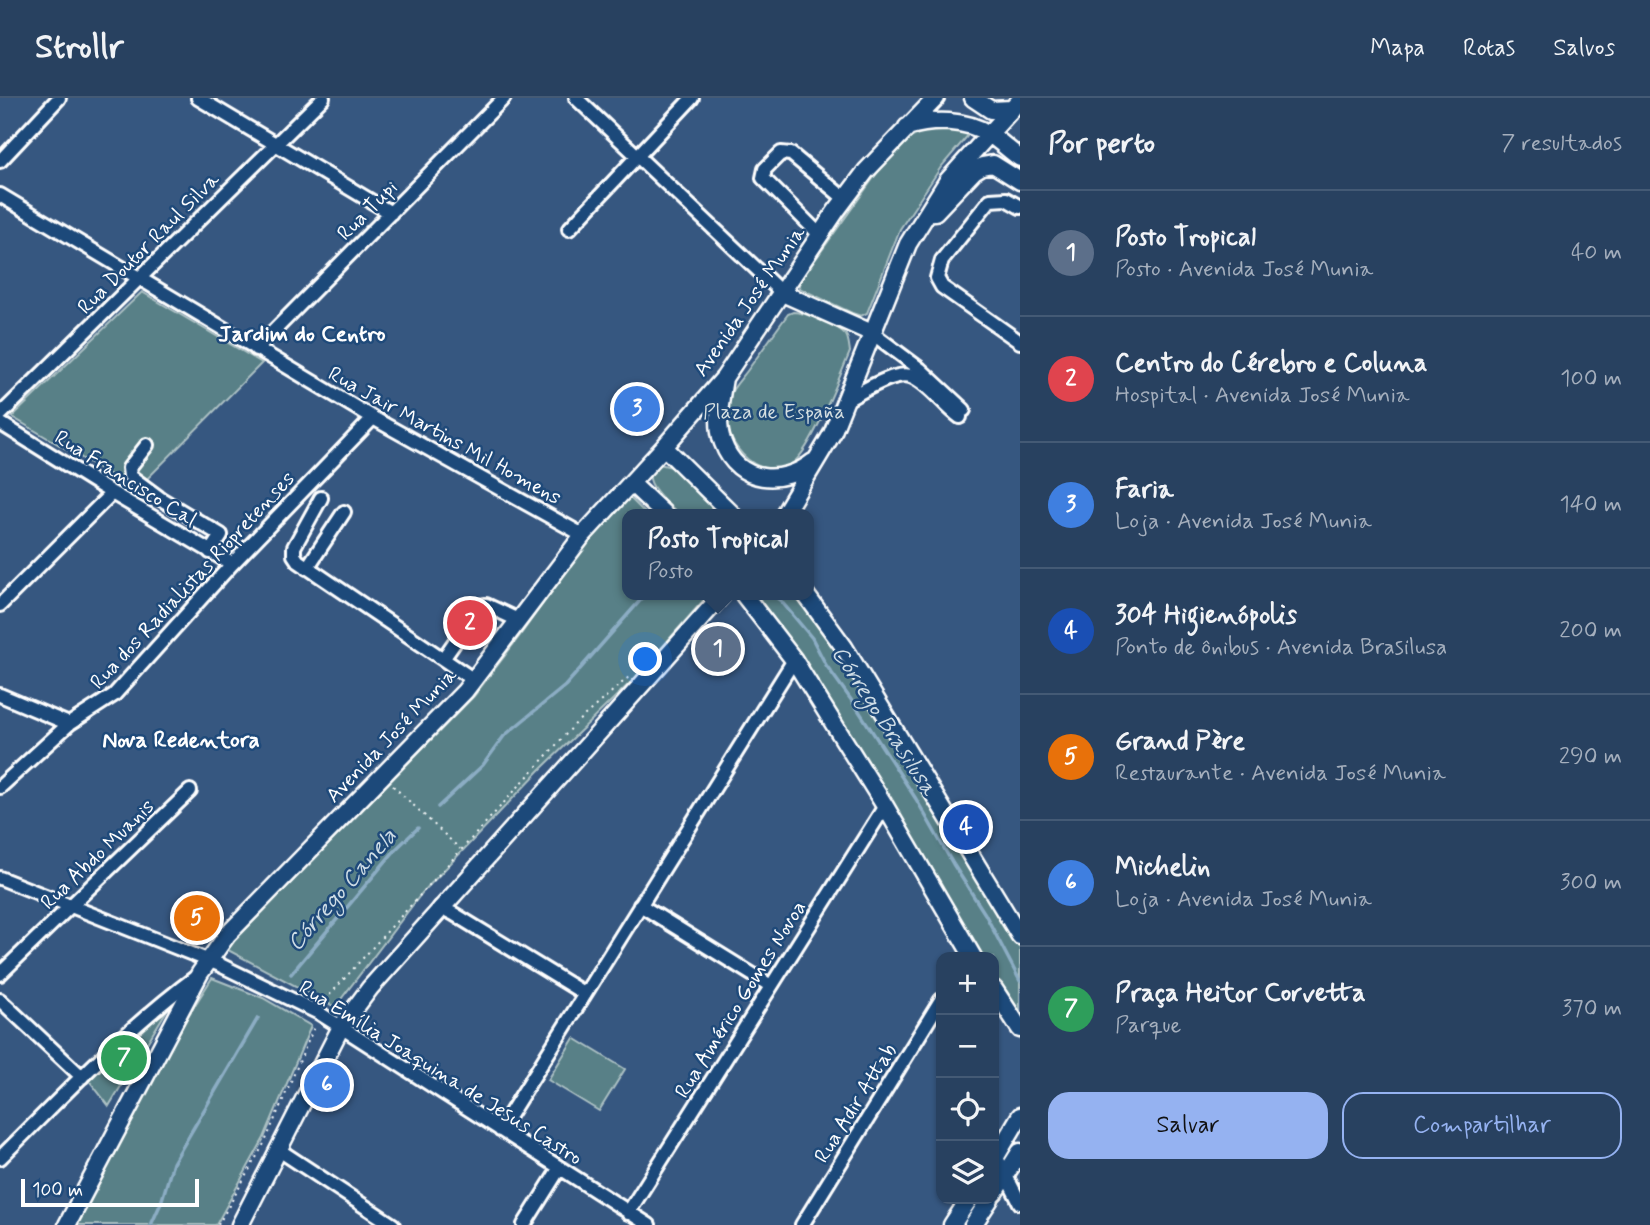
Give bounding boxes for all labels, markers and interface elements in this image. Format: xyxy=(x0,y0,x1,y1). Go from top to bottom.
text: Strollr xyxy=(35,26,124,70)
text: Mapa xyxy=(1370,33,1425,64)
text: Rotas xyxy=(1463,33,1515,64)
text: Salvos xyxy=(1553,33,1615,64)
text: Por perto xyxy=(1048,124,1155,163)
text: 7 resultados xyxy=(1501,129,1622,159)
street label: Rua Doutor Raul Silva xyxy=(72,166,226,321)
street label: Rua Tupi xyxy=(331,174,404,247)
street label: Avenida José Munia xyxy=(687,220,813,382)
text: Posto Tropical xyxy=(1115,221,1256,255)
text: 1 xyxy=(1066,238,1076,268)
text: 40 m xyxy=(1571,238,1622,268)
text: Posto · Avenida José Munia xyxy=(1115,255,1373,285)
district label: Jardim do Centro xyxy=(218,320,386,350)
text: Centro do Cérebro e Coluna xyxy=(1115,347,1427,381)
street label: Rua Jair Martins Mil Homens xyxy=(323,360,566,512)
text: 2 xyxy=(1065,364,1077,394)
text: 100 m xyxy=(1560,364,1622,394)
text: Hospital · Avenida José Munia xyxy=(1115,381,1410,411)
pin: 3 xyxy=(614,383,660,435)
park label: Plaza de España xyxy=(703,398,845,426)
street label: Rua Francisco Cal xyxy=(49,424,202,534)
street label: Rua dos Radialistas Riopretenses xyxy=(84,466,301,696)
text: Faria xyxy=(1115,473,1174,507)
text: 3 xyxy=(1066,490,1076,520)
text: 140 m xyxy=(1559,490,1622,520)
text: Loja · Avenida José Munia xyxy=(1115,507,1372,537)
popup xyxy=(622,509,814,600)
text: Posto Tropical xyxy=(648,523,788,557)
text: Posto xyxy=(648,557,693,587)
pin: 2 xyxy=(447,597,493,649)
text: 304 Higienópolis xyxy=(1115,599,1297,633)
text: 4 xyxy=(1064,616,1078,646)
text: 200 m xyxy=(1559,616,1622,646)
pin: 1 xyxy=(695,623,741,675)
text: Ponto de ônibus · Avenida Brasilusa xyxy=(1115,633,1447,663)
water label: Córrego Brasilusa xyxy=(822,641,944,804)
your location xyxy=(628,642,662,676)
street label: Avenida José Munia xyxy=(320,662,464,809)
text: Grand Père xyxy=(1115,725,1245,759)
district label: Nova Redentora xyxy=(102,726,260,756)
text: 5 xyxy=(1064,742,1078,772)
text: 290 m xyxy=(1559,742,1622,772)
text: Restaurante · Avenida José Munia xyxy=(1115,759,1446,789)
street label: Rua Abdo Muanis xyxy=(35,793,161,916)
pin: 4 xyxy=(943,801,989,853)
water label: Córrego Canela xyxy=(281,823,405,959)
text: Michelin xyxy=(1115,851,1210,885)
text: 6 xyxy=(1065,868,1077,898)
text: 300 m xyxy=(1560,868,1622,898)
text: Loja · Avenida José Munia xyxy=(1115,885,1372,915)
pin: 5 xyxy=(174,892,220,944)
street label: Rua Américo Gomes Novoa xyxy=(669,895,813,1104)
map controls xyxy=(936,952,999,1204)
button: + xyxy=(936,952,999,1015)
street label: Rua Emília Joaquina de Jesus Castro xyxy=(293,974,588,1172)
text: Praça Heitor Corvetta xyxy=(1115,977,1366,1011)
text: 7 xyxy=(1064,994,1078,1024)
text: 370 m xyxy=(1562,994,1622,1024)
text: Parque xyxy=(1115,1011,1181,1041)
button: − xyxy=(936,1015,999,1078)
pin: 7 xyxy=(101,1032,147,1084)
street label: Rua Adir Attab xyxy=(808,1039,904,1168)
pin: 6 xyxy=(304,1059,350,1111)
button: locate xyxy=(936,1078,999,1141)
button: Salvar xyxy=(1048,1092,1328,1159)
button: Compartilhar xyxy=(1342,1092,1622,1159)
button: layers xyxy=(936,1141,999,1204)
scale bar xyxy=(21,1176,200,1208)
text: 100 m xyxy=(32,1178,83,1203)

